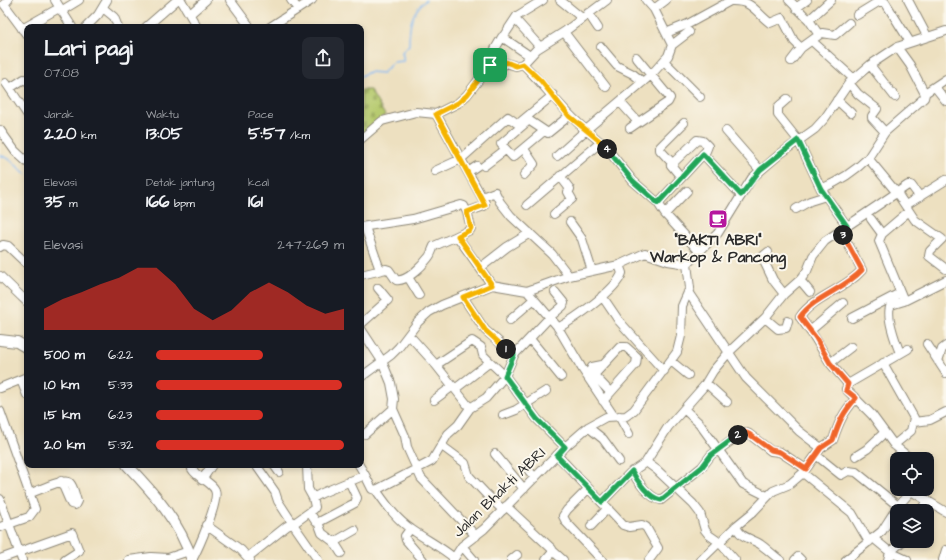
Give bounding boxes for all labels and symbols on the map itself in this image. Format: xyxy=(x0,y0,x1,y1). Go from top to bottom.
pin xyxy=(473,48,507,82)
pin: 4 xyxy=(597,139,617,159)
cafe icon: "BAKTI ABRI" Warkop & Pancong xyxy=(707,208,729,230)
pin: 3 xyxy=(833,225,853,245)
place label: "BAKTI ABRI" Warkop & Pancong xyxy=(649,230,786,270)
pin: 1 xyxy=(496,339,516,359)
pin: 2 xyxy=(728,425,748,445)
street label: Jalan Bhakti ABRI xyxy=(448,443,550,542)

